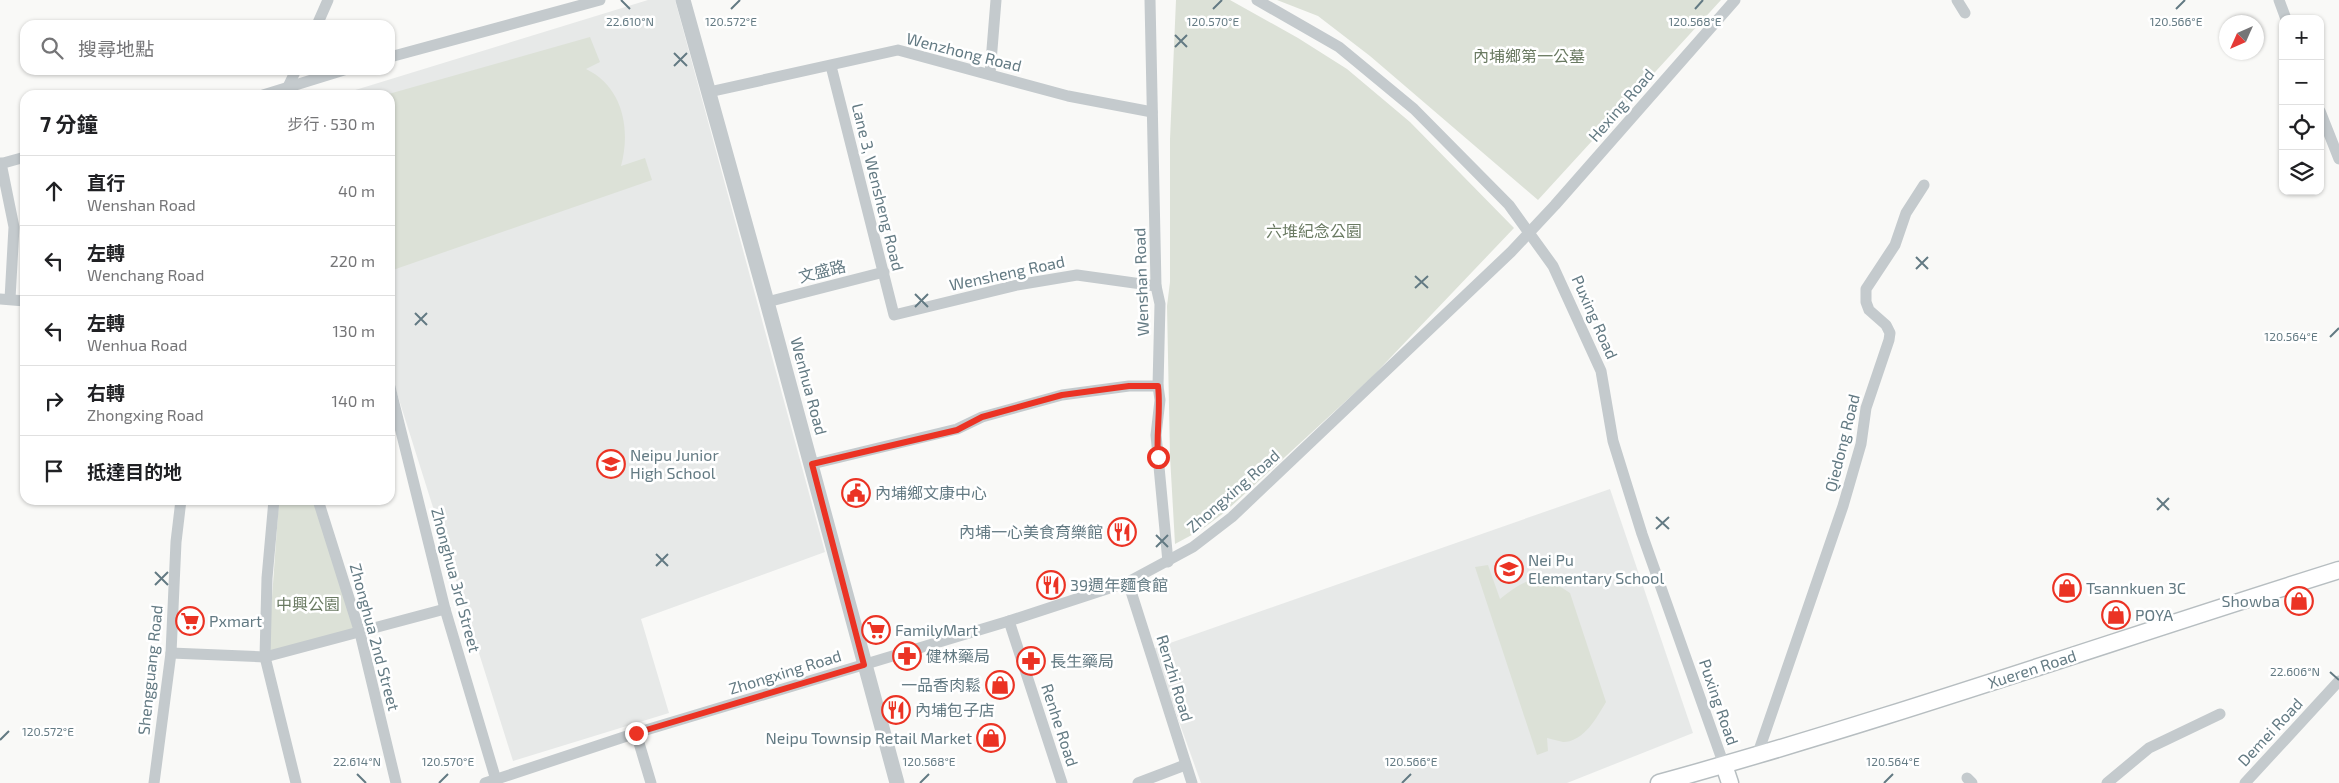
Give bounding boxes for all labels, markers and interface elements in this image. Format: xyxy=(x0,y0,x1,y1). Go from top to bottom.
text: 22.610°N xyxy=(606,14,654,28)
text: 120.572°E xyxy=(705,14,757,28)
text: 120.570°E xyxy=(1187,14,1239,28)
text: 120.568°E xyxy=(1668,14,1722,28)
text: 120.566°E xyxy=(2150,14,2203,28)
north arrow xyxy=(2219,15,2264,60)
map controls xyxy=(2279,15,2324,195)
button: + xyxy=(2279,15,2324,60)
search box xyxy=(20,20,395,75)
street label: Wenzhong Road xyxy=(905,28,1024,75)
icon: search xyxy=(38,34,66,62)
text: 搜尋地點 xyxy=(78,37,154,60)
park label: 內埔鄉第一公墓 xyxy=(1473,46,1585,65)
button: − xyxy=(2279,60,2324,105)
street label: Hexing Road xyxy=(1584,64,1657,145)
street label: Lane 3, Wensheng Road xyxy=(848,101,908,273)
button: locate xyxy=(2279,105,2324,150)
text: 7 分鐘 xyxy=(40,111,98,136)
text: 步行 · 530 m xyxy=(287,114,375,133)
button: layers xyxy=(2279,150,2324,195)
text: 直行 xyxy=(87,171,125,194)
icon: ahead xyxy=(40,177,68,205)
text: 40 m xyxy=(338,181,375,200)
text: Wenshan Road xyxy=(87,195,196,214)
park label: 六堆紀念公園 xyxy=(1266,221,1362,240)
street label: Wenshan Road xyxy=(1129,227,1152,337)
text: 左轉 xyxy=(87,241,125,264)
icon: left xyxy=(40,247,68,275)
text: 220 m xyxy=(330,251,375,270)
street label: Wensheng Road xyxy=(947,251,1066,294)
street label: 文盛路 xyxy=(796,255,847,286)
text: Wenchang Road xyxy=(87,265,204,284)
street label: Puxing Road xyxy=(1569,272,1622,362)
text: 左轉 xyxy=(87,311,125,334)
icon: left xyxy=(40,317,68,345)
text: 130 m xyxy=(333,321,375,340)
text: 120.564°E xyxy=(2264,329,2318,343)
text: Wenhua Road xyxy=(87,335,187,354)
street label: Wenhua Road xyxy=(787,335,832,437)
text: 右轉 xyxy=(87,381,125,404)
icon: right xyxy=(40,387,68,415)
text: 140 m xyxy=(332,391,375,410)
street label: Qiedong Road xyxy=(1820,392,1864,494)
text: Zhongxing Road xyxy=(87,405,204,424)
place label: Neipu Junior High School xyxy=(630,445,719,482)
street label: Zhongxing Road xyxy=(1182,445,1283,536)
route start xyxy=(1147,446,1170,469)
school or university icon: Neipu Junior High School xyxy=(596,449,626,479)
icon: arrive xyxy=(40,457,68,485)
text: 抵達目的地 xyxy=(87,460,182,483)
public building icon: 內埔鄉文康中心 xyxy=(841,478,871,508)
place label: 內埔鄉文康中心 xyxy=(875,483,987,502)
street label: Zhonghua 3rd Street xyxy=(428,506,485,654)
restaurant icon: 內埔一心美食育樂館 xyxy=(1107,517,1137,547)
place label: 內埔一心美食育樂館 xyxy=(959,522,1103,541)
place label: Nei Pu Elementary School xyxy=(1528,550,1664,587)
school or university icon: Nei Pu Elementary School xyxy=(1494,554,1524,584)
street label: Zhonghua 2nd Street xyxy=(347,561,404,713)
restaurant icon: 39週年麵食館 xyxy=(1036,570,1066,600)
shop icon: Tsannkuen 3C xyxy=(2052,573,2082,603)
place label: 39週年麵食館 xyxy=(1070,575,1168,594)
place label: Tsannkuen 3C xyxy=(2086,578,2186,597)
shop icon: Showba xyxy=(2284,586,2314,616)
place label: Showba xyxy=(2222,591,2280,610)
park label: 中興公園 xyxy=(276,594,340,613)
shop icon: POYA xyxy=(2101,600,2131,630)
street label: Shengguang Road xyxy=(133,604,166,736)
place label: POYA xyxy=(2135,605,2173,624)
supermarket icon: Pxmart xyxy=(175,606,205,636)
place label: Pxmart xyxy=(209,611,262,630)
supermarket icon: FamilyMart xyxy=(861,615,891,645)
place label: FamilyMart xyxy=(895,620,978,639)
street label: Renzhi Road xyxy=(1153,632,1198,723)
pharmacy icon: 健林藥局 xyxy=(892,641,922,671)
street label: Zhongxing Road xyxy=(726,645,843,698)
street label: Xueren Road xyxy=(1985,645,2079,692)
place label: 健林藥局 xyxy=(926,646,990,665)
pharmacy icon: 長生藥局 xyxy=(1016,646,1046,676)
place label: 長生藥局 xyxy=(1050,651,1114,670)
street label: Puxing Road xyxy=(1696,656,1743,747)
text: 22.606°N xyxy=(2270,664,2320,678)
shop icon: 一品香肉鬆 xyxy=(985,670,1015,700)
place label: 一品香肉鬆 xyxy=(901,675,981,694)
street label: Renhe Road xyxy=(1038,681,1083,769)
street label: Demei Road xyxy=(2233,694,2306,770)
restaurant icon: 內埔包子店 xyxy=(881,695,911,725)
place label: 內埔包子店 xyxy=(915,700,995,719)
route end xyxy=(625,722,648,745)
shop icon: Neipu Townsip Retail Market xyxy=(976,723,1006,753)
text: 120.572°E xyxy=(22,724,74,738)
place label: Neipu Townsip Retail Market xyxy=(766,728,972,747)
text: 22.614°N xyxy=(333,754,381,768)
text: 120.570°E xyxy=(422,754,474,768)
text: 120.568°E xyxy=(902,754,956,768)
text: 120.566°E xyxy=(1385,754,1438,768)
text: 120.564°E xyxy=(1866,754,1920,768)

